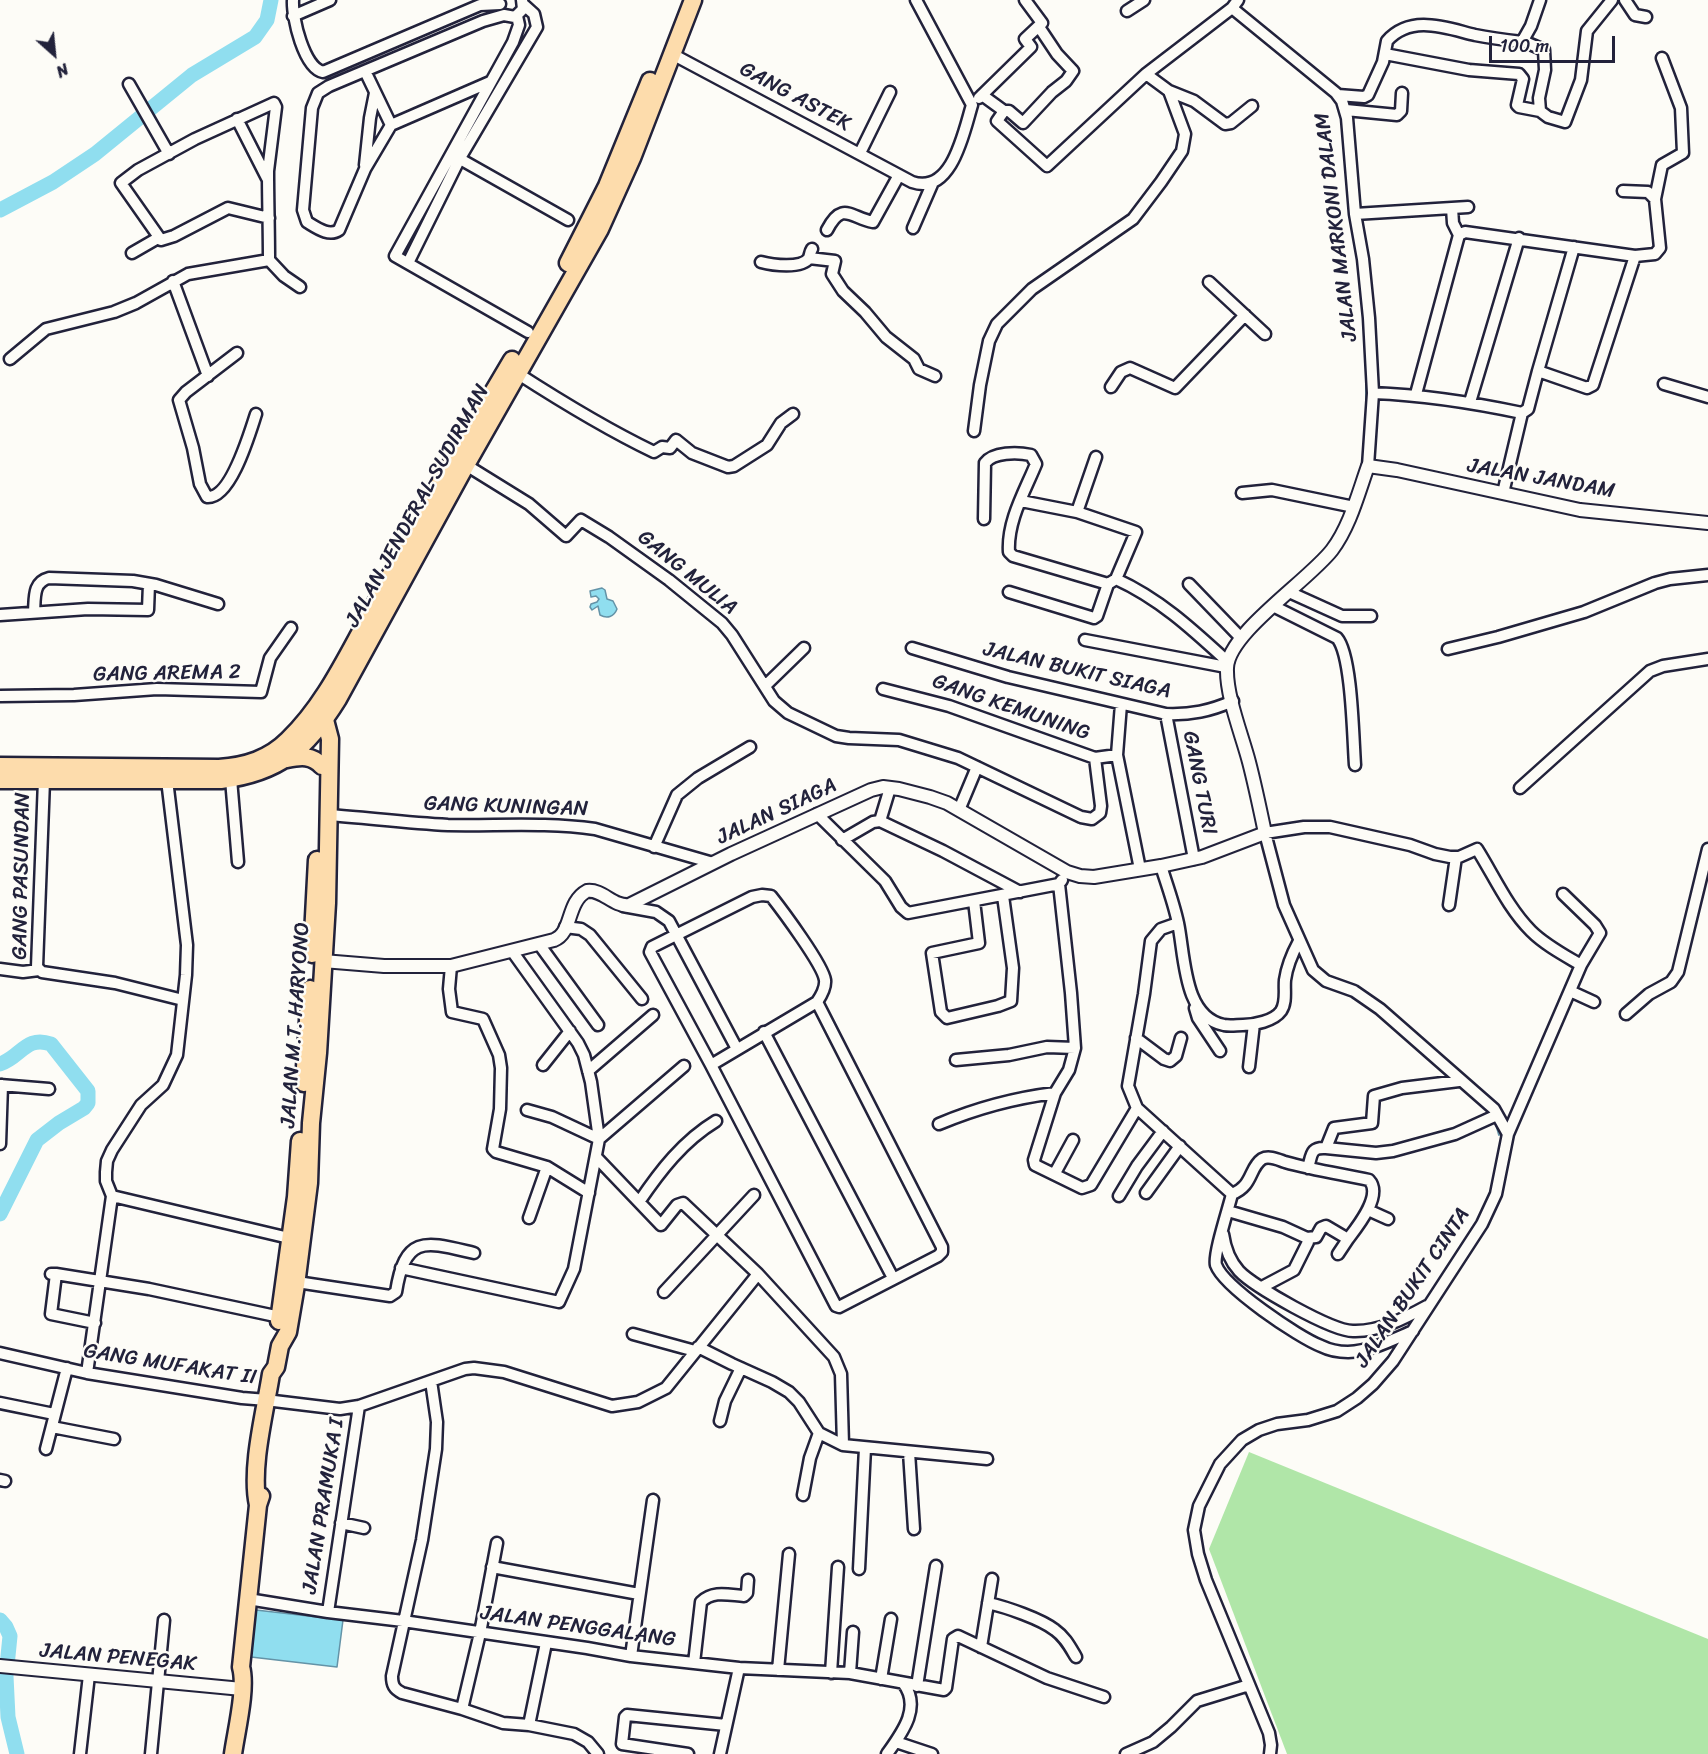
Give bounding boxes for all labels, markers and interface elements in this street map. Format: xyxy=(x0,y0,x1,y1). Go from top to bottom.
north arrow xyxy=(24,24,84,84)
scale bar xyxy=(1492,24,1618,62)
text: 100 m xyxy=(1500,30,1549,62)
text: N xyxy=(51,55,74,86)
street label: GANG ASTEK xyxy=(735,57,855,137)
street label: JALAN MARKONI DALAM xyxy=(1310,111,1364,343)
street label: JALAN JENDERAL SUDIRMAN xyxy=(341,380,495,632)
street label: JALAN JANDAM xyxy=(1465,454,1617,504)
street label: GANG MULIA xyxy=(632,525,742,621)
street label: JALAN BUKIT SIAGA xyxy=(981,637,1173,705)
street label: GANG AREMA 2 xyxy=(93,660,241,688)
street label: GANG KEMUNING xyxy=(929,669,1093,747)
street label: GANG TURI xyxy=(1177,729,1221,837)
street label: JALAN SIAGA xyxy=(713,773,841,851)
street label: GANG PASUNDAN xyxy=(8,792,36,960)
street label: GANG KUNINGAN xyxy=(423,792,589,822)
street label: JALAN M.T. HARYONO xyxy=(276,921,316,1129)
street label: JALAN BUKIT CINTA xyxy=(1350,1203,1476,1373)
street label: GANG MUFAKAT II xyxy=(82,1339,258,1391)
street label: JALAN PRAMUKA I xyxy=(298,1416,350,1596)
street label: JALAN PENGGALANG xyxy=(479,1601,677,1653)
street label: JALAN PENEGAK xyxy=(39,1639,197,1677)

